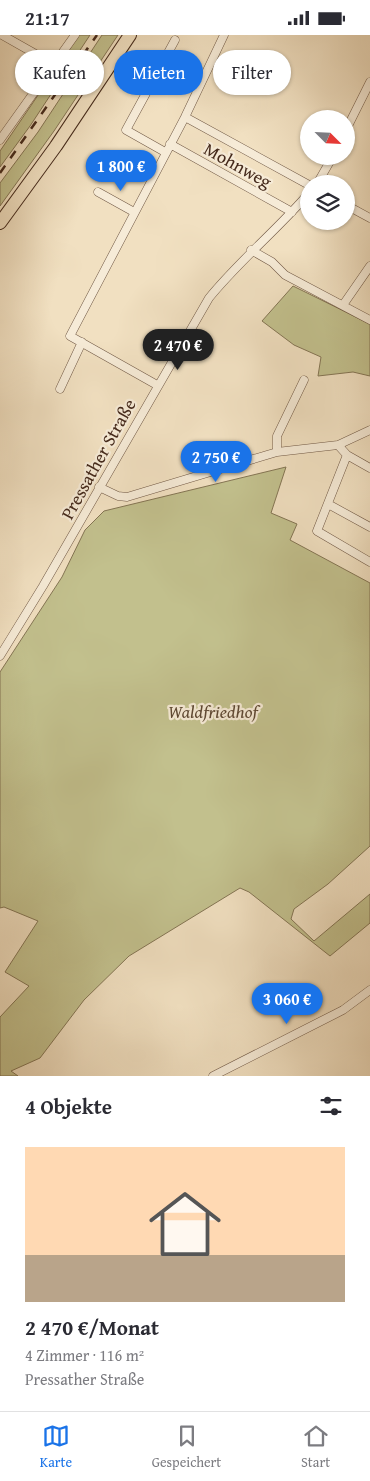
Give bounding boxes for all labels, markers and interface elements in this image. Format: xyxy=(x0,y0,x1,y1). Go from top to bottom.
text: 21:17 xyxy=(25,4,70,32)
chip: Kaufen xyxy=(15,50,104,95)
chip: Mieten xyxy=(114,50,203,95)
chip: Filter xyxy=(213,50,291,95)
north arrow xyxy=(300,110,355,165)
map controls xyxy=(300,110,355,230)
street label: Mohnweg xyxy=(199,135,277,195)
pin: 1 800 € xyxy=(75,149,167,192)
text: 1 800 € xyxy=(97,154,145,178)
button: layers xyxy=(300,175,355,230)
pin: 2 470 € xyxy=(132,329,224,371)
text: 2 470 € xyxy=(154,333,202,357)
street label: Pressather Straße xyxy=(54,394,142,524)
pin: 2 750 € xyxy=(170,441,262,483)
text: 2 750 € xyxy=(192,445,240,469)
park label: Waldfriedhof xyxy=(168,698,261,725)
pin: 3 060 € xyxy=(241,983,333,1025)
text: 3 060 € xyxy=(263,987,311,1011)
text: 4 Objekte xyxy=(25,1091,112,1122)
icon: filters xyxy=(317,1092,345,1120)
icon: home xyxy=(140,1179,230,1269)
text: 2 470 €/Monat xyxy=(25,1312,159,1343)
text: 4 Zimmer · 116 m² xyxy=(25,1343,144,1367)
text: Pressather Straße xyxy=(25,1367,144,1391)
tab: Karte xyxy=(40,1422,72,1472)
tab: Gespeichert xyxy=(152,1422,221,1472)
tab: Start xyxy=(301,1422,330,1472)

